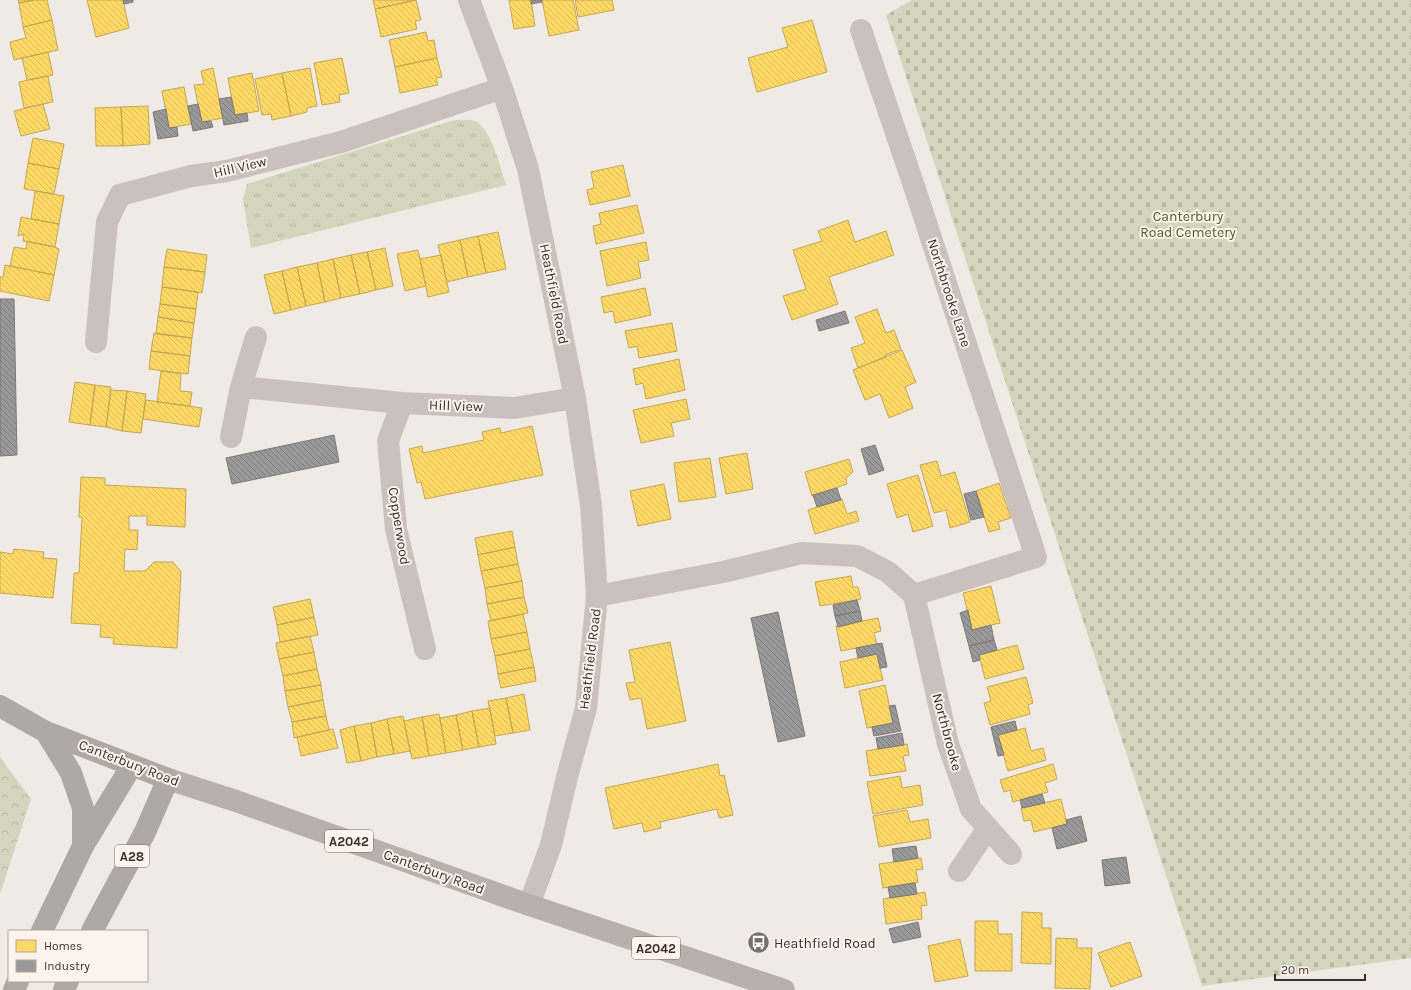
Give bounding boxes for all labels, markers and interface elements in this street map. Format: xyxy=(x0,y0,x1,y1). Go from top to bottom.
street label: Hill View xyxy=(212,153,268,181)
park label: Canterbury Road Cemetery xyxy=(1140,208,1236,241)
street label: Northbrooke Lane xyxy=(923,237,975,349)
street label: Heathfield Road xyxy=(536,242,572,346)
street label: Hill View xyxy=(429,397,483,415)
street label: Copperwood xyxy=(384,486,414,566)
street label: Heathfield Road xyxy=(575,607,605,711)
street label: Northbrooke xyxy=(928,691,966,773)
street label: Canterbury Road xyxy=(76,736,182,790)
road number: A2042 xyxy=(325,830,373,852)
road number: A28 xyxy=(115,845,149,867)
street label: Canterbury Road xyxy=(381,846,487,898)
legend xyxy=(8,930,148,982)
bus stop icon: Heathfield Road xyxy=(745,930,771,956)
place label: Heathfield Road xyxy=(774,935,876,952)
road number: A2042 xyxy=(632,937,680,959)
text: Homes xyxy=(44,939,82,953)
scale bar xyxy=(1275,956,1365,982)
text: Industry xyxy=(44,959,90,973)
text: 20 m xyxy=(1281,963,1309,977)

